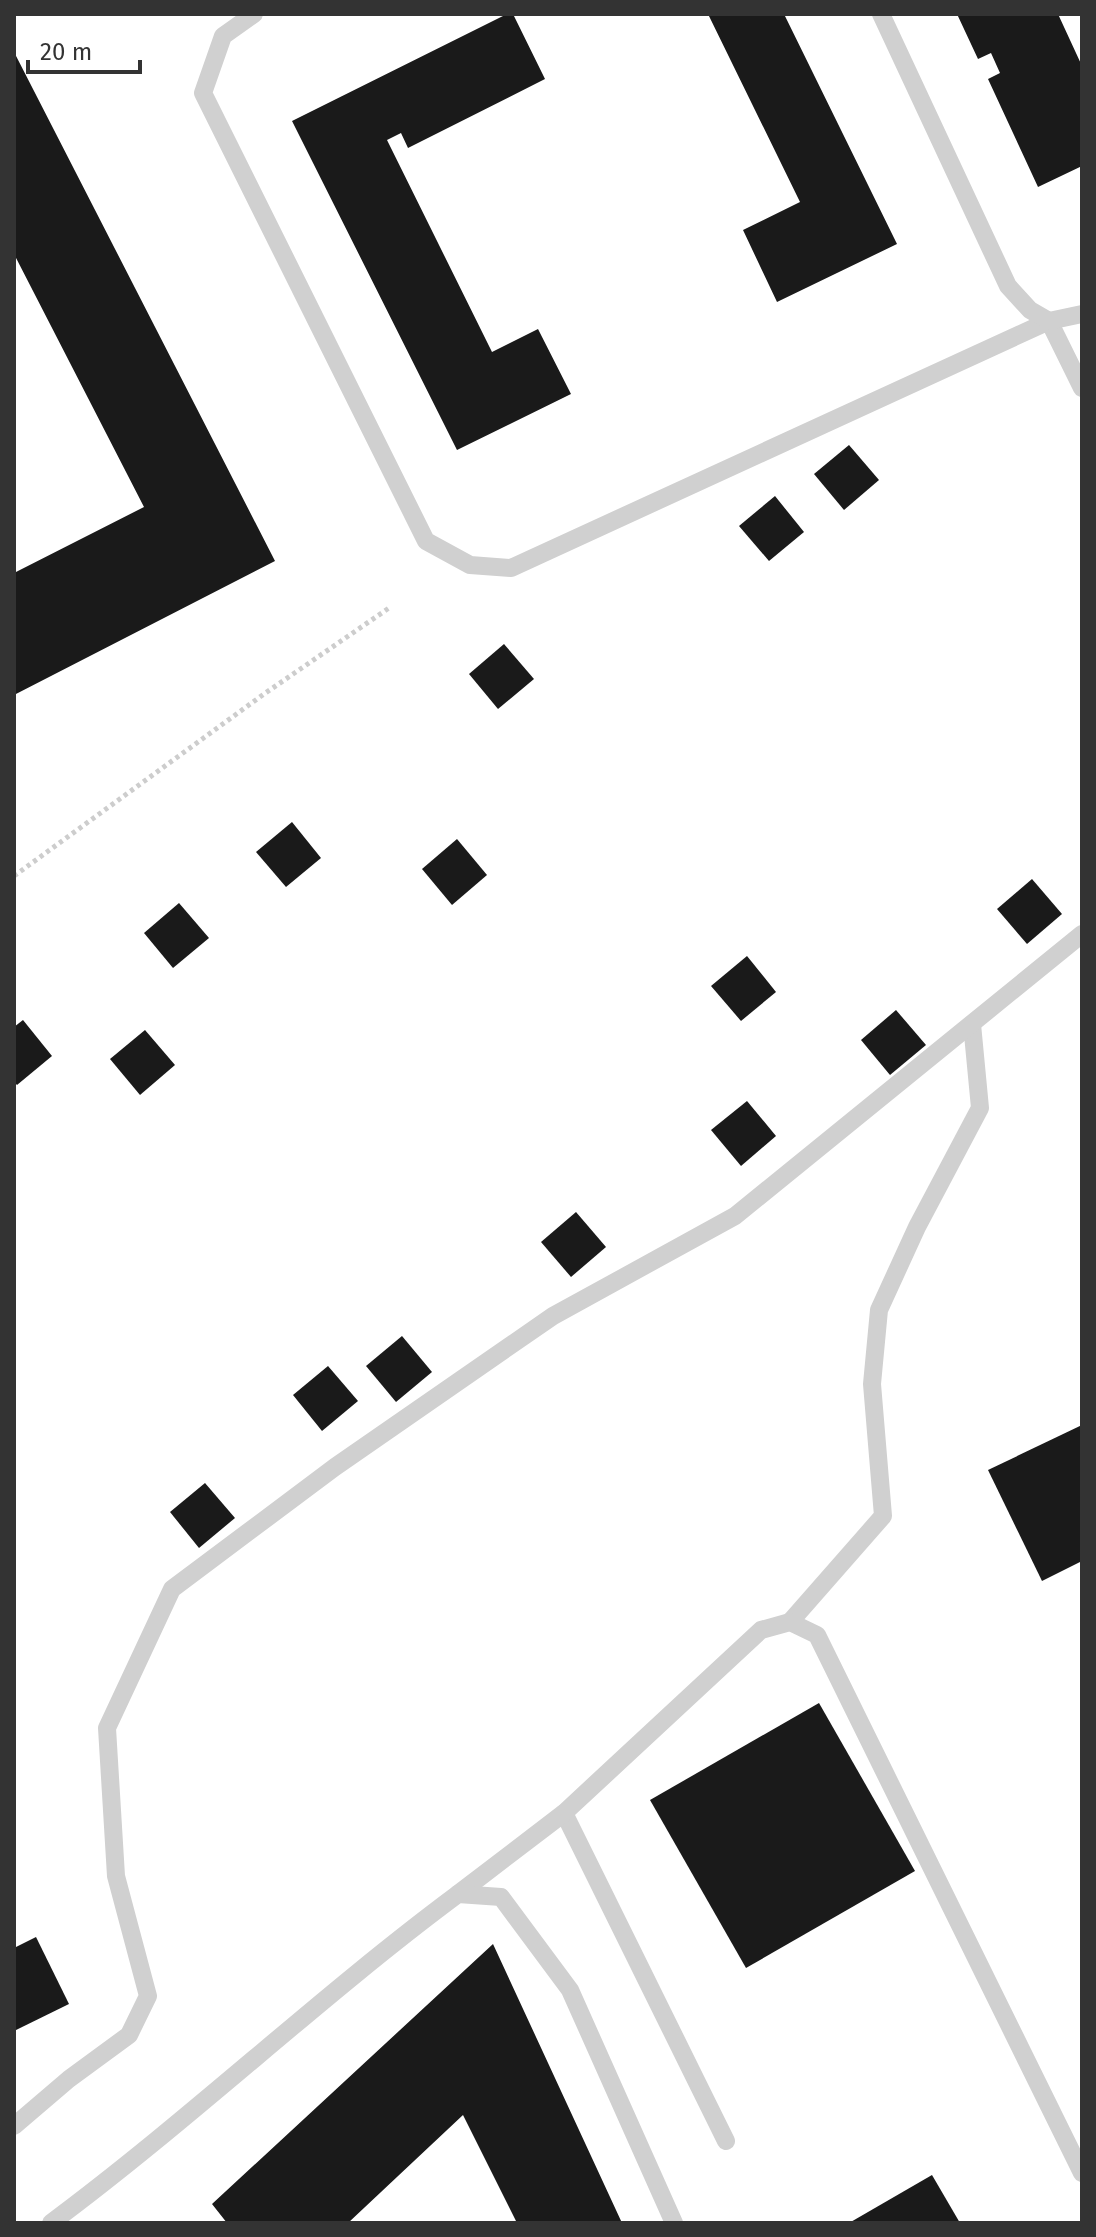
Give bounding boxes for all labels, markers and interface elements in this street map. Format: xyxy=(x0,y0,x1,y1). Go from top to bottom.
scale bar xyxy=(28,24,140,74)
text: 20 m xyxy=(40,38,92,66)

